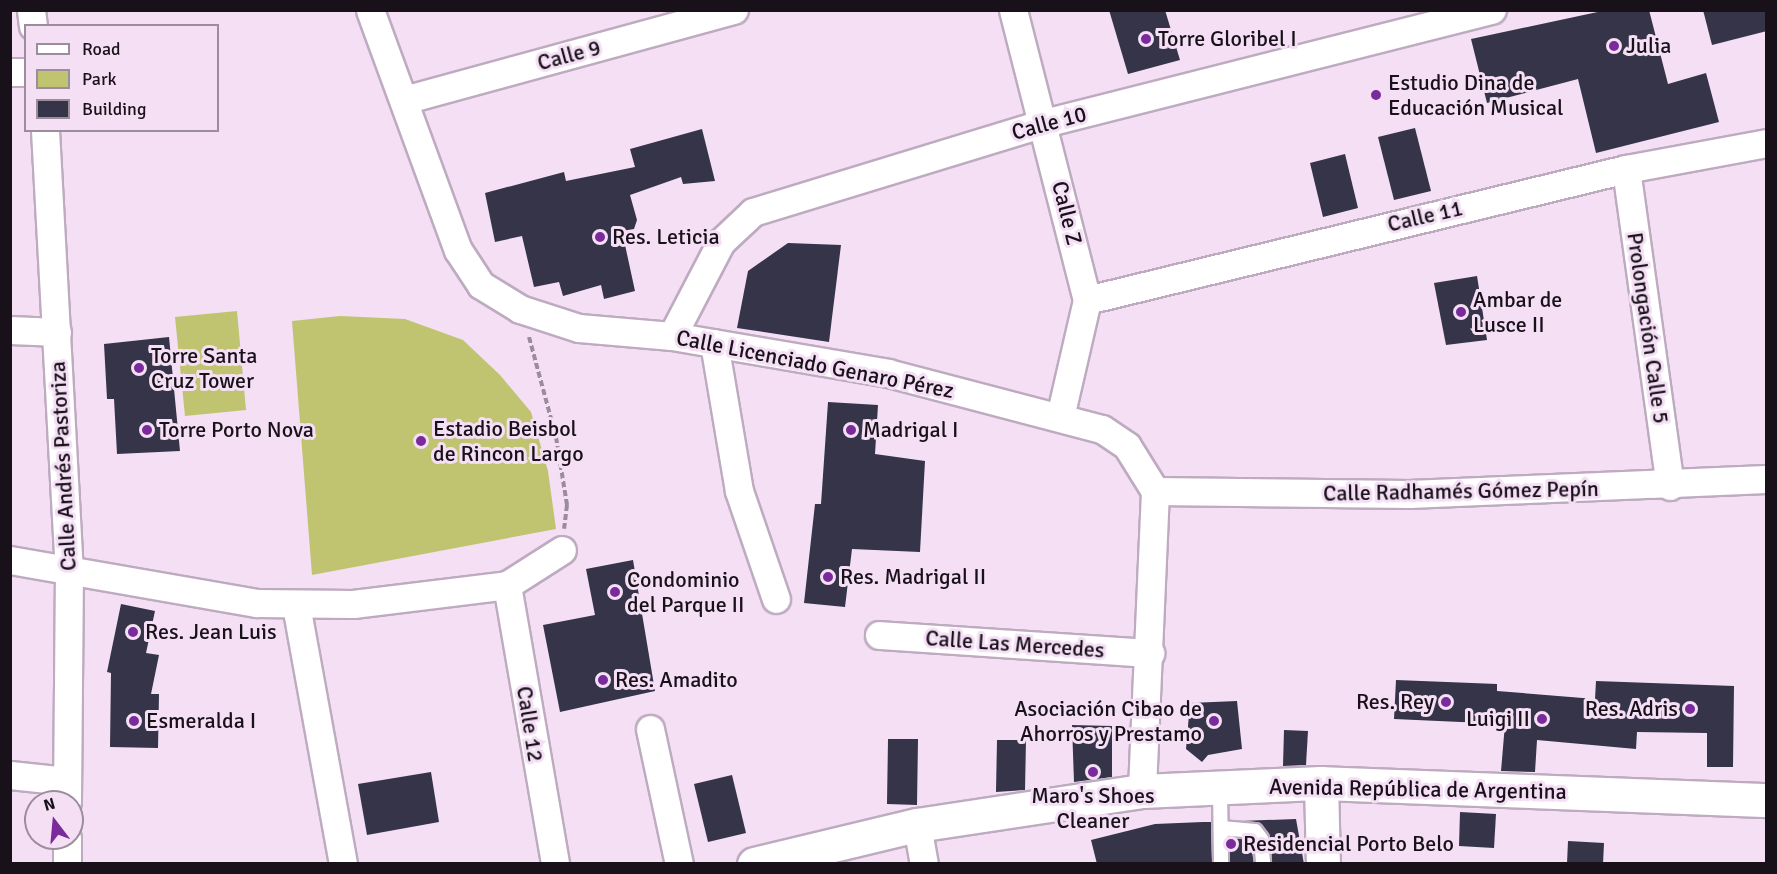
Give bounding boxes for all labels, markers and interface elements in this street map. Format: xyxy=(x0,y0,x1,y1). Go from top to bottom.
legend xyxy=(24,24,219,132)
place label: Torre Gloribel I xyxy=(1158,26,1297,52)
marker: Torre Gloribel I xyxy=(1139,32,1153,46)
place label: Julia xyxy=(1626,33,1671,59)
street label: Calle 9 xyxy=(534,34,604,76)
text: Road xyxy=(82,38,121,60)
marker: Julia xyxy=(1607,39,1621,53)
text: Park xyxy=(82,68,117,90)
place label: Estudio Dina de Educación Musical xyxy=(1388,69,1564,120)
marker: Estudio Dina de Educación Musical xyxy=(1369,88,1383,102)
text: Building xyxy=(82,98,146,120)
street label: Calle 10 xyxy=(1009,100,1089,146)
street label: Calle Z xyxy=(1046,178,1088,248)
street label: Calle 11 xyxy=(1385,195,1465,237)
place label: Res. Leticia xyxy=(612,224,720,250)
marker: Res. Leticia xyxy=(593,230,607,244)
street label: Prolongación Calle 5 xyxy=(1622,231,1674,425)
place label: Ambar de Lusce II xyxy=(1473,286,1562,338)
marker: Ambar de Lusce II xyxy=(1454,305,1468,319)
street label: Calle Licenciado Genaro Pérez xyxy=(674,324,956,404)
place label: Torre Santa Cruz Tower xyxy=(151,342,257,394)
street label: Calle Andrés Pastoriza xyxy=(44,360,82,572)
marker: Torre Santa Cruz Tower xyxy=(132,361,146,375)
place label: Estadio Beisbol de Rincon Largo xyxy=(433,415,584,466)
place label: Torre Porto Nova xyxy=(159,417,314,443)
place label: Madrigal I xyxy=(863,417,958,443)
marker: Torre Porto Nova xyxy=(140,423,154,437)
marker: Madrigal I xyxy=(844,423,858,437)
marker: Estadio Beisbol de Rincon Largo xyxy=(414,434,428,448)
street label: Calle Radhamés Gómez Pepín xyxy=(1323,475,1599,507)
place label: Res. Madrigal II xyxy=(840,564,986,590)
place label: Condominio del Parque II xyxy=(627,566,744,618)
marker: Res. Madrigal II xyxy=(821,570,835,584)
marker: Condominio del Parque II xyxy=(608,585,622,599)
place label: Res. Jean Luis xyxy=(145,619,277,645)
marker: Res. Jean Luis xyxy=(126,625,140,639)
street label: Calle Las Mercedes xyxy=(925,625,1105,663)
place label: Res. Amadito xyxy=(615,667,738,693)
marker: Res. Amadito xyxy=(596,673,610,687)
street label: Calle 12 xyxy=(511,684,549,764)
place label: Res. Rey xyxy=(1356,689,1434,715)
place label: Asociación Cibao de Ahorros y Prestamo xyxy=(1014,695,1202,746)
marker: Res. Rey xyxy=(1439,695,1453,709)
place label: Res. Adris xyxy=(1585,696,1678,722)
marker: Res. Adris xyxy=(1683,702,1697,716)
place label: Luigi II xyxy=(1466,706,1530,732)
place label: Esmeralda I xyxy=(146,708,256,734)
marker: Luigi II xyxy=(1535,712,1549,726)
marker: Esmeralda I xyxy=(127,714,141,728)
marker: Asociación Cibao de Ahorros y Prestamo xyxy=(1207,714,1221,728)
marker: Maro's Shoes Cleaner xyxy=(1086,765,1100,779)
street label: Avenida República de Argentina xyxy=(1269,773,1567,805)
place label: Maro's Shoes Cleaner xyxy=(1031,782,1155,834)
north arrow xyxy=(24,790,84,850)
text: N xyxy=(41,793,58,816)
place label: Residencial Porto Belo xyxy=(1243,831,1454,857)
marker: Residencial Porto Belo xyxy=(1224,837,1238,851)

